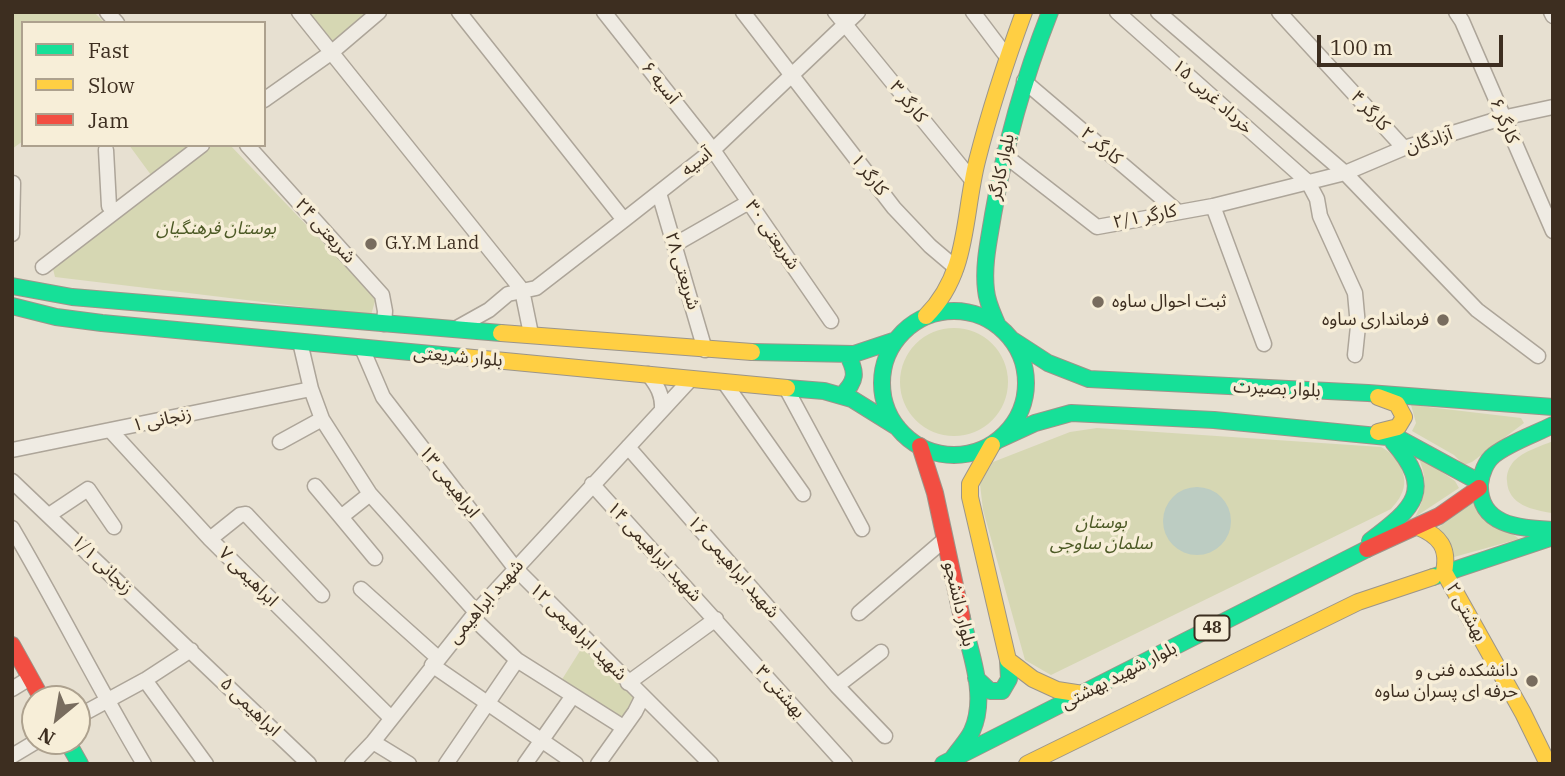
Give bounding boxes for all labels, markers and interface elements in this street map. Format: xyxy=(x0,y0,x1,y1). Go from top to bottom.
legend xyxy=(21,21,266,147)
scale bar xyxy=(1320,21,1506,65)
text: 100 m xyxy=(1330,33,1393,61)
text: Fast xyxy=(88,36,129,64)
street label: ۱۵ خرداد غربی xyxy=(1167,55,1257,139)
street label: آسیه ۶ xyxy=(636,57,684,109)
text: Slow xyxy=(88,71,135,99)
street label: کارگر ۳ xyxy=(885,77,931,127)
street label: کارگر ۴ xyxy=(1346,86,1394,136)
street label: کارگر ۶ xyxy=(1485,95,1523,147)
text: Jam xyxy=(88,106,129,134)
street label: کارگر ۲ xyxy=(1076,122,1126,170)
street label: آزادگان xyxy=(1403,123,1455,159)
street label: بلوار کارگر xyxy=(984,132,1020,202)
street label: آسیه xyxy=(677,143,717,181)
street label: کارگر ۱ xyxy=(846,150,892,200)
street label: شریعتی ۲۴ xyxy=(290,194,360,268)
street label: شریعتی ۳۰ xyxy=(740,196,804,274)
street label: کارگر ۲/۱ xyxy=(1111,200,1179,234)
park label: بوستان فرهنگیان xyxy=(156,218,276,240)
street label: شریعتی ۲۸ xyxy=(660,229,704,313)
place label: G.Y.M Land xyxy=(385,233,479,255)
marker: G.Y.M Land xyxy=(363,236,379,252)
place label: ثبت احوال ساوه xyxy=(1112,291,1226,313)
marker: ثبت احوال ساوه xyxy=(1090,294,1106,310)
place label: فرمانداری ساوه xyxy=(1322,309,1429,331)
marker: فرمانداری ساوه xyxy=(1435,312,1451,328)
street label: بلوار شریعتی xyxy=(413,342,503,372)
street label: بلوار بصیرت xyxy=(1233,376,1321,402)
street label: زنجانی ۱ xyxy=(130,403,194,437)
street label: ابراهیمی ۱۳ xyxy=(414,442,484,522)
street label: شهید ابراهیمی ۱۴ xyxy=(602,497,706,607)
street label: شهید ابراهیمی ۱۶ xyxy=(682,511,784,623)
park label: بوستان سلمان ساوجی xyxy=(1050,512,1152,554)
street label: زنجانی ۱/۱ xyxy=(67,530,137,600)
street label: ابراهیمی ۷ xyxy=(214,543,282,611)
street label: شهید ابراهیمی xyxy=(444,555,528,649)
street label: بلوار دانشجو xyxy=(939,559,979,649)
street label: شهید ابراهیمی ۱۲ xyxy=(525,579,631,685)
street label: بهشتی ۲ xyxy=(1441,579,1491,645)
road number: 48 xyxy=(1194,615,1230,640)
street label: بلوار شهید بهشتی xyxy=(1058,638,1180,714)
place label: دانشکده فنی و حرفه ای پسران ساوه xyxy=(1375,660,1518,702)
street label: بهشتی ۳ xyxy=(751,661,809,723)
street label: ابراهیمی ۵ xyxy=(215,673,285,741)
marker: دانشکده فنی و حرفه ای پسران ساوه xyxy=(1524,673,1540,689)
north arrow xyxy=(21,685,91,755)
text: N xyxy=(34,722,59,751)

